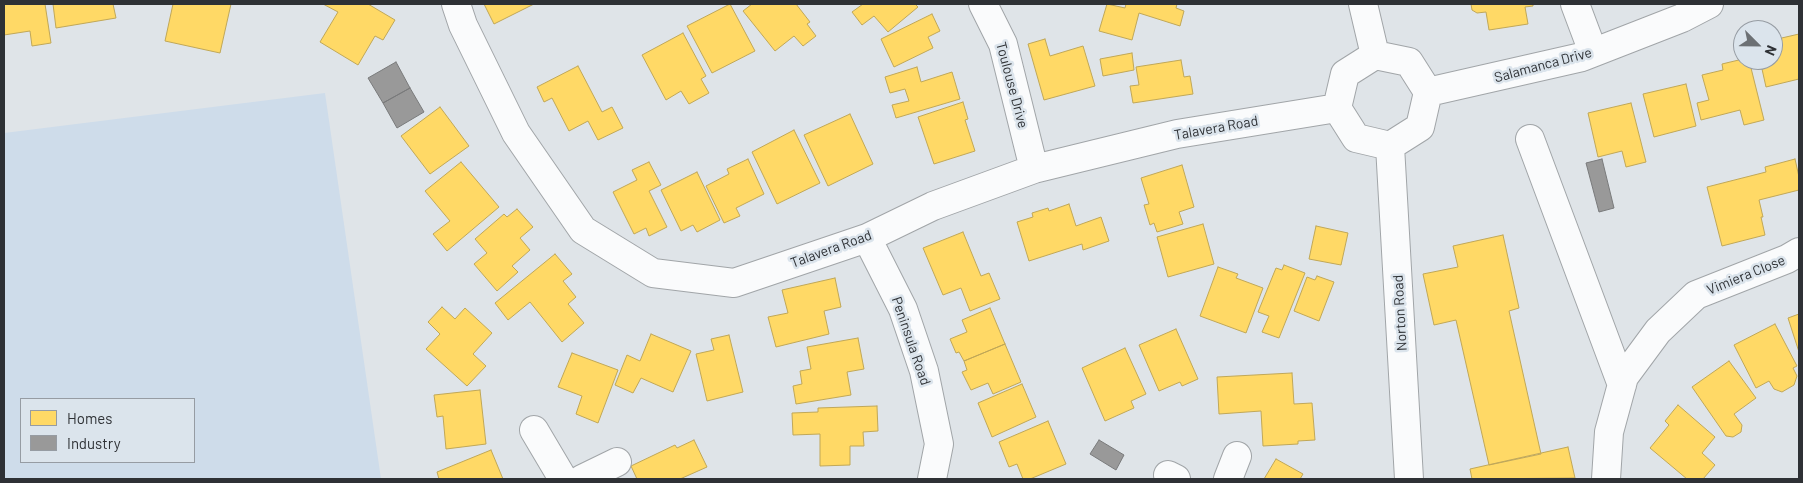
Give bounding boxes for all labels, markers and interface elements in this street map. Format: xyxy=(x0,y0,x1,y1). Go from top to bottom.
north arrow xyxy=(1733,20,1783,70)
street label: Toulouse Drive xyxy=(992,40,1032,130)
text: N xyxy=(1762,43,1781,58)
street label: Salamanca Drive xyxy=(1492,44,1594,86)
street label: Talavera Road xyxy=(1173,112,1259,144)
street label: Talavera Road xyxy=(788,227,874,271)
street label: Vimiera Close xyxy=(1704,252,1788,298)
street label: Norton Road xyxy=(1390,275,1410,351)
street label: Peninsula Road xyxy=(888,295,934,387)
legend xyxy=(20,398,195,463)
text: Homes xyxy=(67,409,112,427)
text: Industry xyxy=(67,434,121,452)

